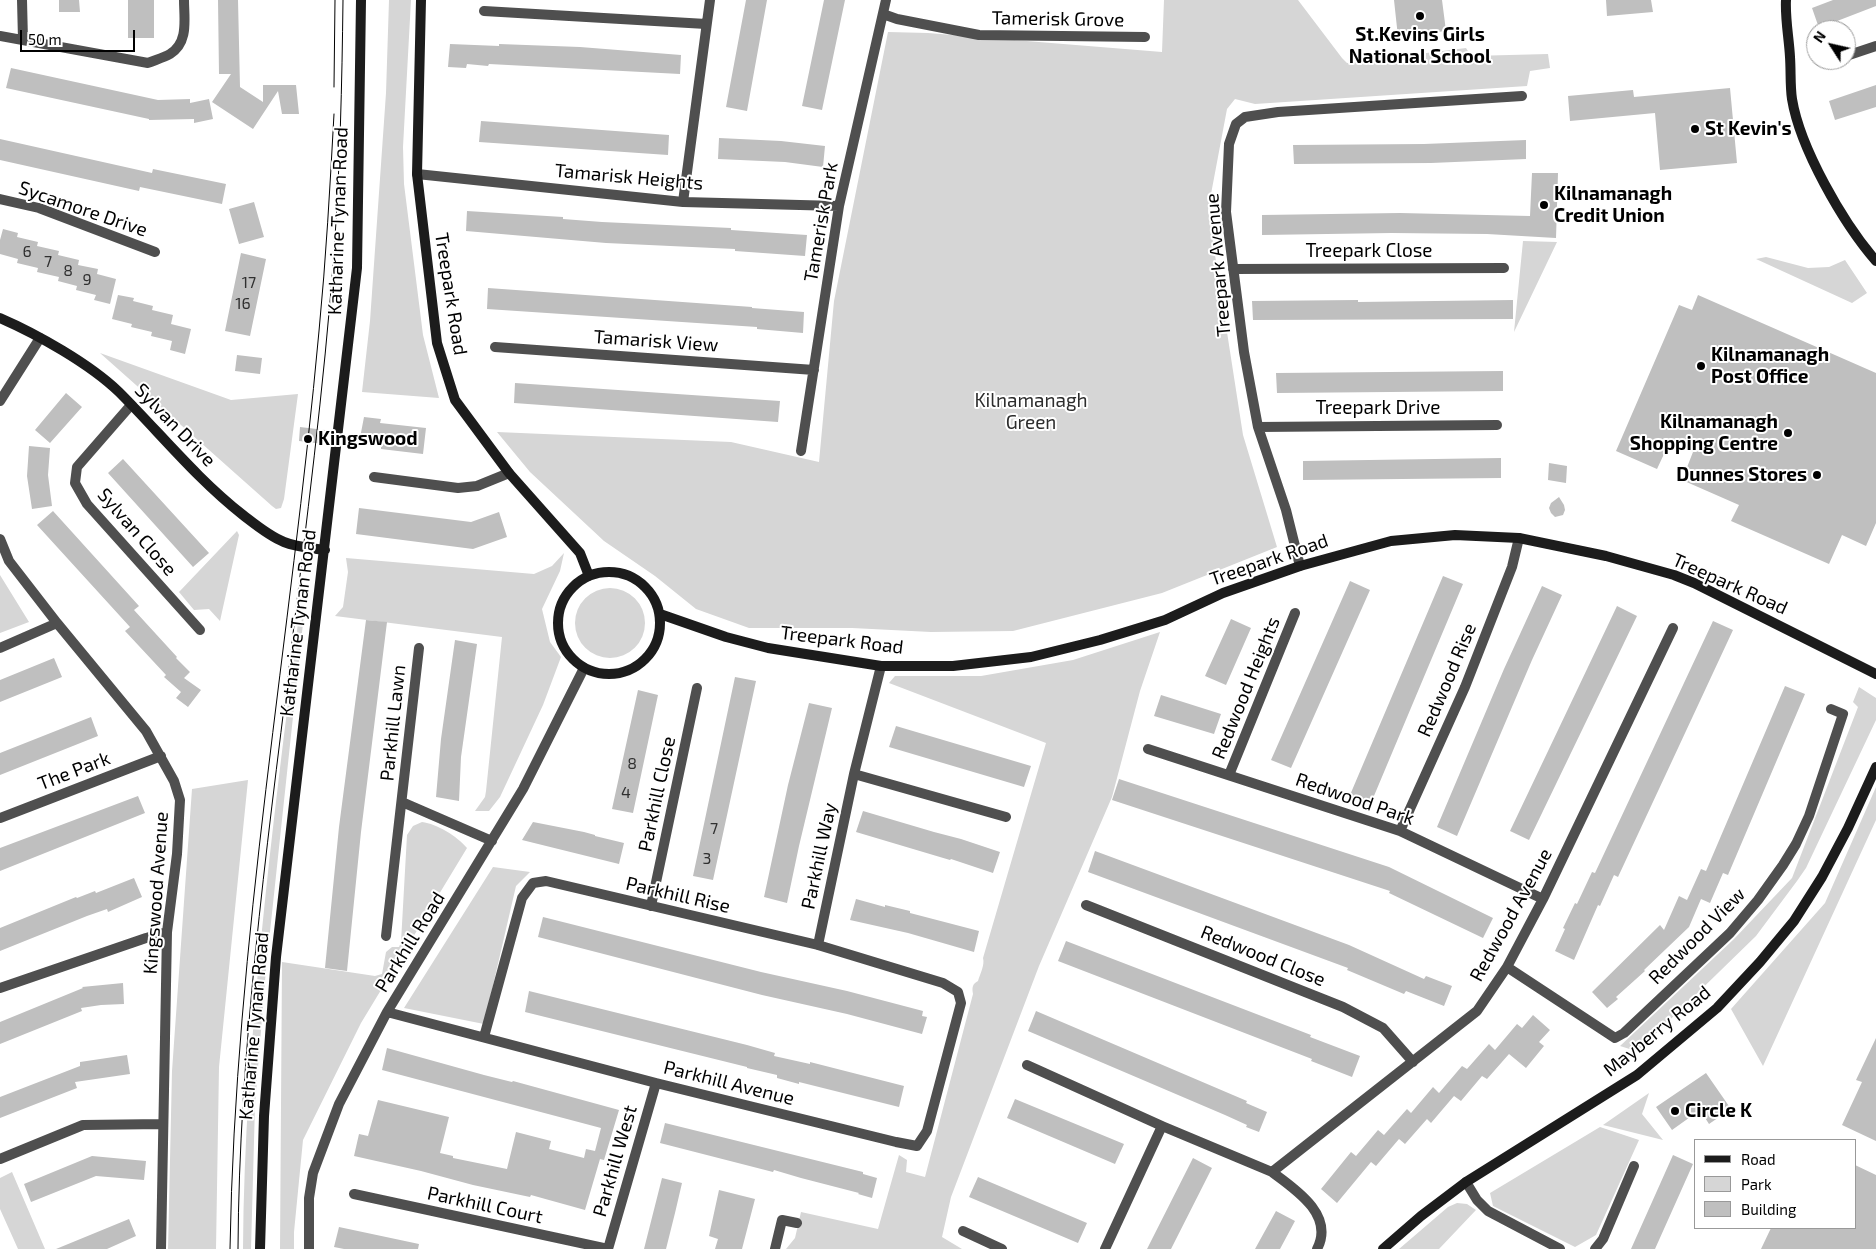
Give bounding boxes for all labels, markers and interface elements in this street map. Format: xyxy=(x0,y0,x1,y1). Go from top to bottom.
street label: Tamerisk Grove xyxy=(992,6,1124,32)
marker: St.Kevins Girls National School xyxy=(1414,10,1426,22)
scale bar xyxy=(22,20,138,52)
north arrow xyxy=(1806,20,1856,70)
place label: St.Kevins Girls National School xyxy=(1349,24,1491,68)
text: N xyxy=(1809,28,1829,46)
text: 50 m xyxy=(28,30,62,48)
place label: St Kevin's xyxy=(1705,118,1792,140)
marker: St Kevin's xyxy=(1689,123,1701,135)
street label: Katharine Tynan Road xyxy=(323,126,353,316)
street label: Tamarisk Heights xyxy=(554,159,704,195)
street label: Tamerisk Park xyxy=(799,160,843,284)
street label: Sycamore Drive xyxy=(16,176,150,242)
place label: Kilnamanagh Credit Union xyxy=(1554,183,1672,227)
street label: Treepark Avenue xyxy=(1200,192,1236,338)
marker: Kilnamanagh Credit Union xyxy=(1538,199,1550,211)
street label: Treepark Road xyxy=(430,231,472,357)
street label: Treepark Close xyxy=(1305,240,1433,262)
house number: 6 xyxy=(22,242,32,262)
house number: 7 xyxy=(44,252,52,272)
house number: 8 xyxy=(63,261,73,281)
house number: 9 xyxy=(82,270,92,290)
house number: 17 xyxy=(242,273,256,293)
house number: 16 xyxy=(235,294,251,314)
street label: Tamarisk View xyxy=(593,325,719,357)
place label: Kilnamanagh Post Office xyxy=(1711,344,1829,388)
marker: Kilnamanagh Post Office xyxy=(1695,360,1707,372)
street label: Sylvan Drive xyxy=(130,379,220,471)
park label: Kilnamanagh Green xyxy=(974,390,1088,434)
street label: Treepark Drive xyxy=(1315,397,1441,419)
place label: Kilnamanagh Shopping Centre xyxy=(1630,411,1778,455)
marker: Kilnamanagh Shopping Centre xyxy=(1782,427,1794,439)
place label: Kingswood xyxy=(318,428,418,450)
marker: Kingswood xyxy=(302,433,314,445)
place label: Dunnes Stores xyxy=(1676,464,1807,486)
marker: Dunnes Stores xyxy=(1811,469,1823,481)
street label: Sylvan Close xyxy=(93,484,181,580)
street label: Katharine Tynan Road xyxy=(275,528,321,718)
street label: Treepark Road xyxy=(1207,529,1331,591)
street label: Treepark Road xyxy=(1669,548,1791,620)
street label: Redwood Heights xyxy=(1207,614,1285,762)
street label: Redwood Rise xyxy=(1413,620,1481,740)
street label: Treepark Road xyxy=(779,621,905,659)
street label: Parkhill Lawn xyxy=(376,664,410,782)
street label: Parkhill Close xyxy=(634,734,680,854)
street label: The Park xyxy=(35,747,113,795)
house number: 8 xyxy=(627,754,637,774)
street label: Redwood Park xyxy=(1293,768,1417,830)
house number: 4 xyxy=(621,783,631,803)
street label: Parkhill Way xyxy=(797,801,841,911)
street label: Kingswood Avenue xyxy=(139,811,173,975)
house number: 7 xyxy=(710,819,718,839)
street label: Redwood Avenue xyxy=(1465,844,1557,986)
house number: 3 xyxy=(703,849,711,869)
street label: Parkhill Rise xyxy=(624,872,732,918)
street label: Redwood View xyxy=(1644,883,1750,989)
street label: Parkhill Road xyxy=(370,888,450,996)
street label: Redwood Close xyxy=(1197,921,1329,991)
street label: Katharine Tynan Road xyxy=(234,931,274,1121)
street label: Mayberry Road xyxy=(1599,981,1715,1081)
street label: Parkhill Avenue xyxy=(661,1056,797,1110)
place label: Circle K xyxy=(1685,1100,1752,1122)
street label: Parkhill West xyxy=(588,1103,642,1219)
marker: Circle K xyxy=(1669,1105,1681,1117)
legend xyxy=(1694,1139,1856,1229)
text: Road xyxy=(1741,1150,1776,1168)
text: Park xyxy=(1741,1175,1772,1193)
street label: Parkhill Court xyxy=(425,1182,545,1228)
text: Building xyxy=(1741,1200,1796,1218)

